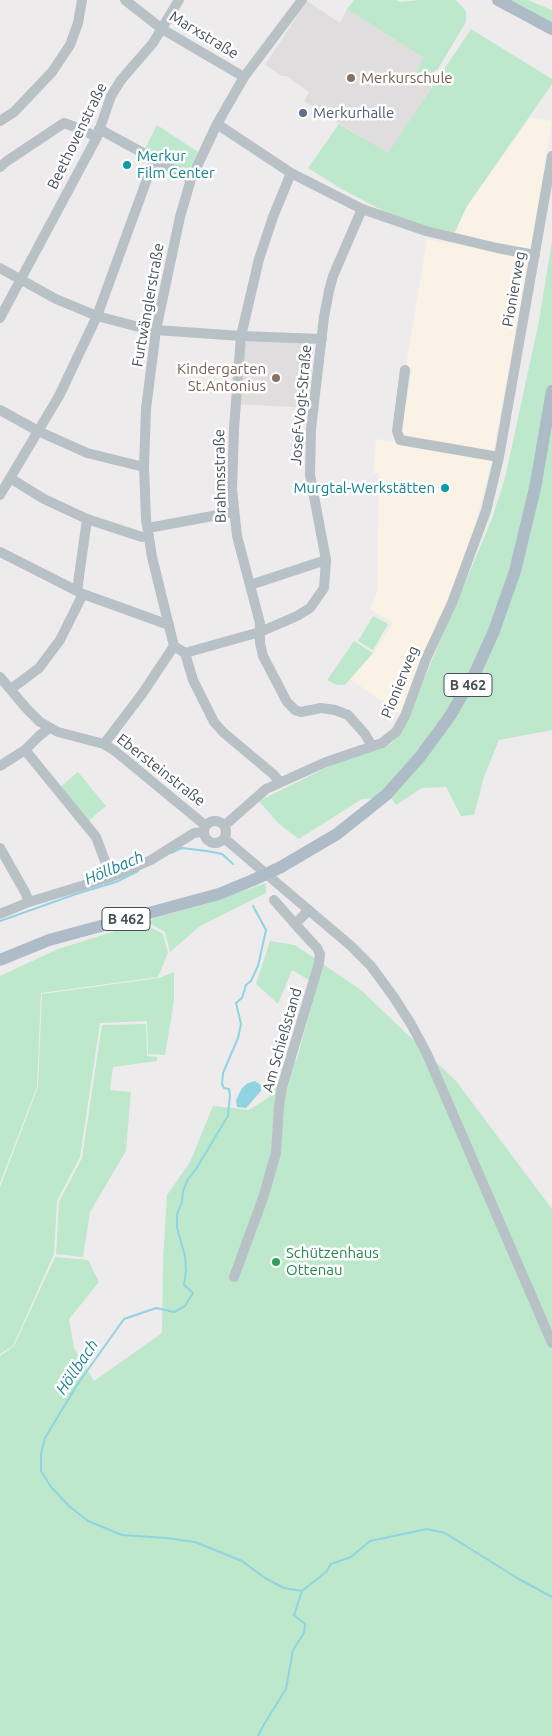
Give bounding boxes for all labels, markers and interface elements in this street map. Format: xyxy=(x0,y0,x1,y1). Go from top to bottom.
street label: Marxstraße xyxy=(166,7,242,63)
place label: Merkurschule xyxy=(361,69,453,87)
marker: Merkurschule xyxy=(345,72,357,84)
street label: Beethovenstraße xyxy=(43,80,111,192)
place label: Merkurhalle xyxy=(313,104,394,122)
marker: Merkurhalle xyxy=(297,107,309,119)
place label: Merkur Film Center xyxy=(137,147,215,182)
marker: Merkur Film Center xyxy=(121,159,133,171)
street label: Furtwänglerstraße xyxy=(128,242,168,368)
street label: Pionierweg xyxy=(499,250,529,328)
street label: Josef-Vogt-Straße xyxy=(287,344,315,466)
place label: Kindergarten St.Antonius xyxy=(177,360,266,395)
marker: Kindergarten St.Antonius xyxy=(270,372,282,384)
street label: Brahmsstraße xyxy=(210,429,230,523)
place label: Murgtal-Werkstätten xyxy=(293,479,435,497)
marker: Murgtal-Werkstätten xyxy=(439,482,451,494)
street label: Pionierweg xyxy=(377,643,423,721)
road number: B 462 xyxy=(444,674,492,696)
street label: Ebersteinstraße xyxy=(113,730,209,810)
water label: Höllbach xyxy=(82,847,146,889)
road number: B 462 xyxy=(102,908,150,931)
street label: Am Schießstand xyxy=(258,986,306,1094)
place label: Schützenhaus Ottenau xyxy=(286,1244,379,1279)
marker: Schützenhaus Ottenau xyxy=(270,1256,282,1268)
water label: Höllbach xyxy=(52,1336,102,1398)

